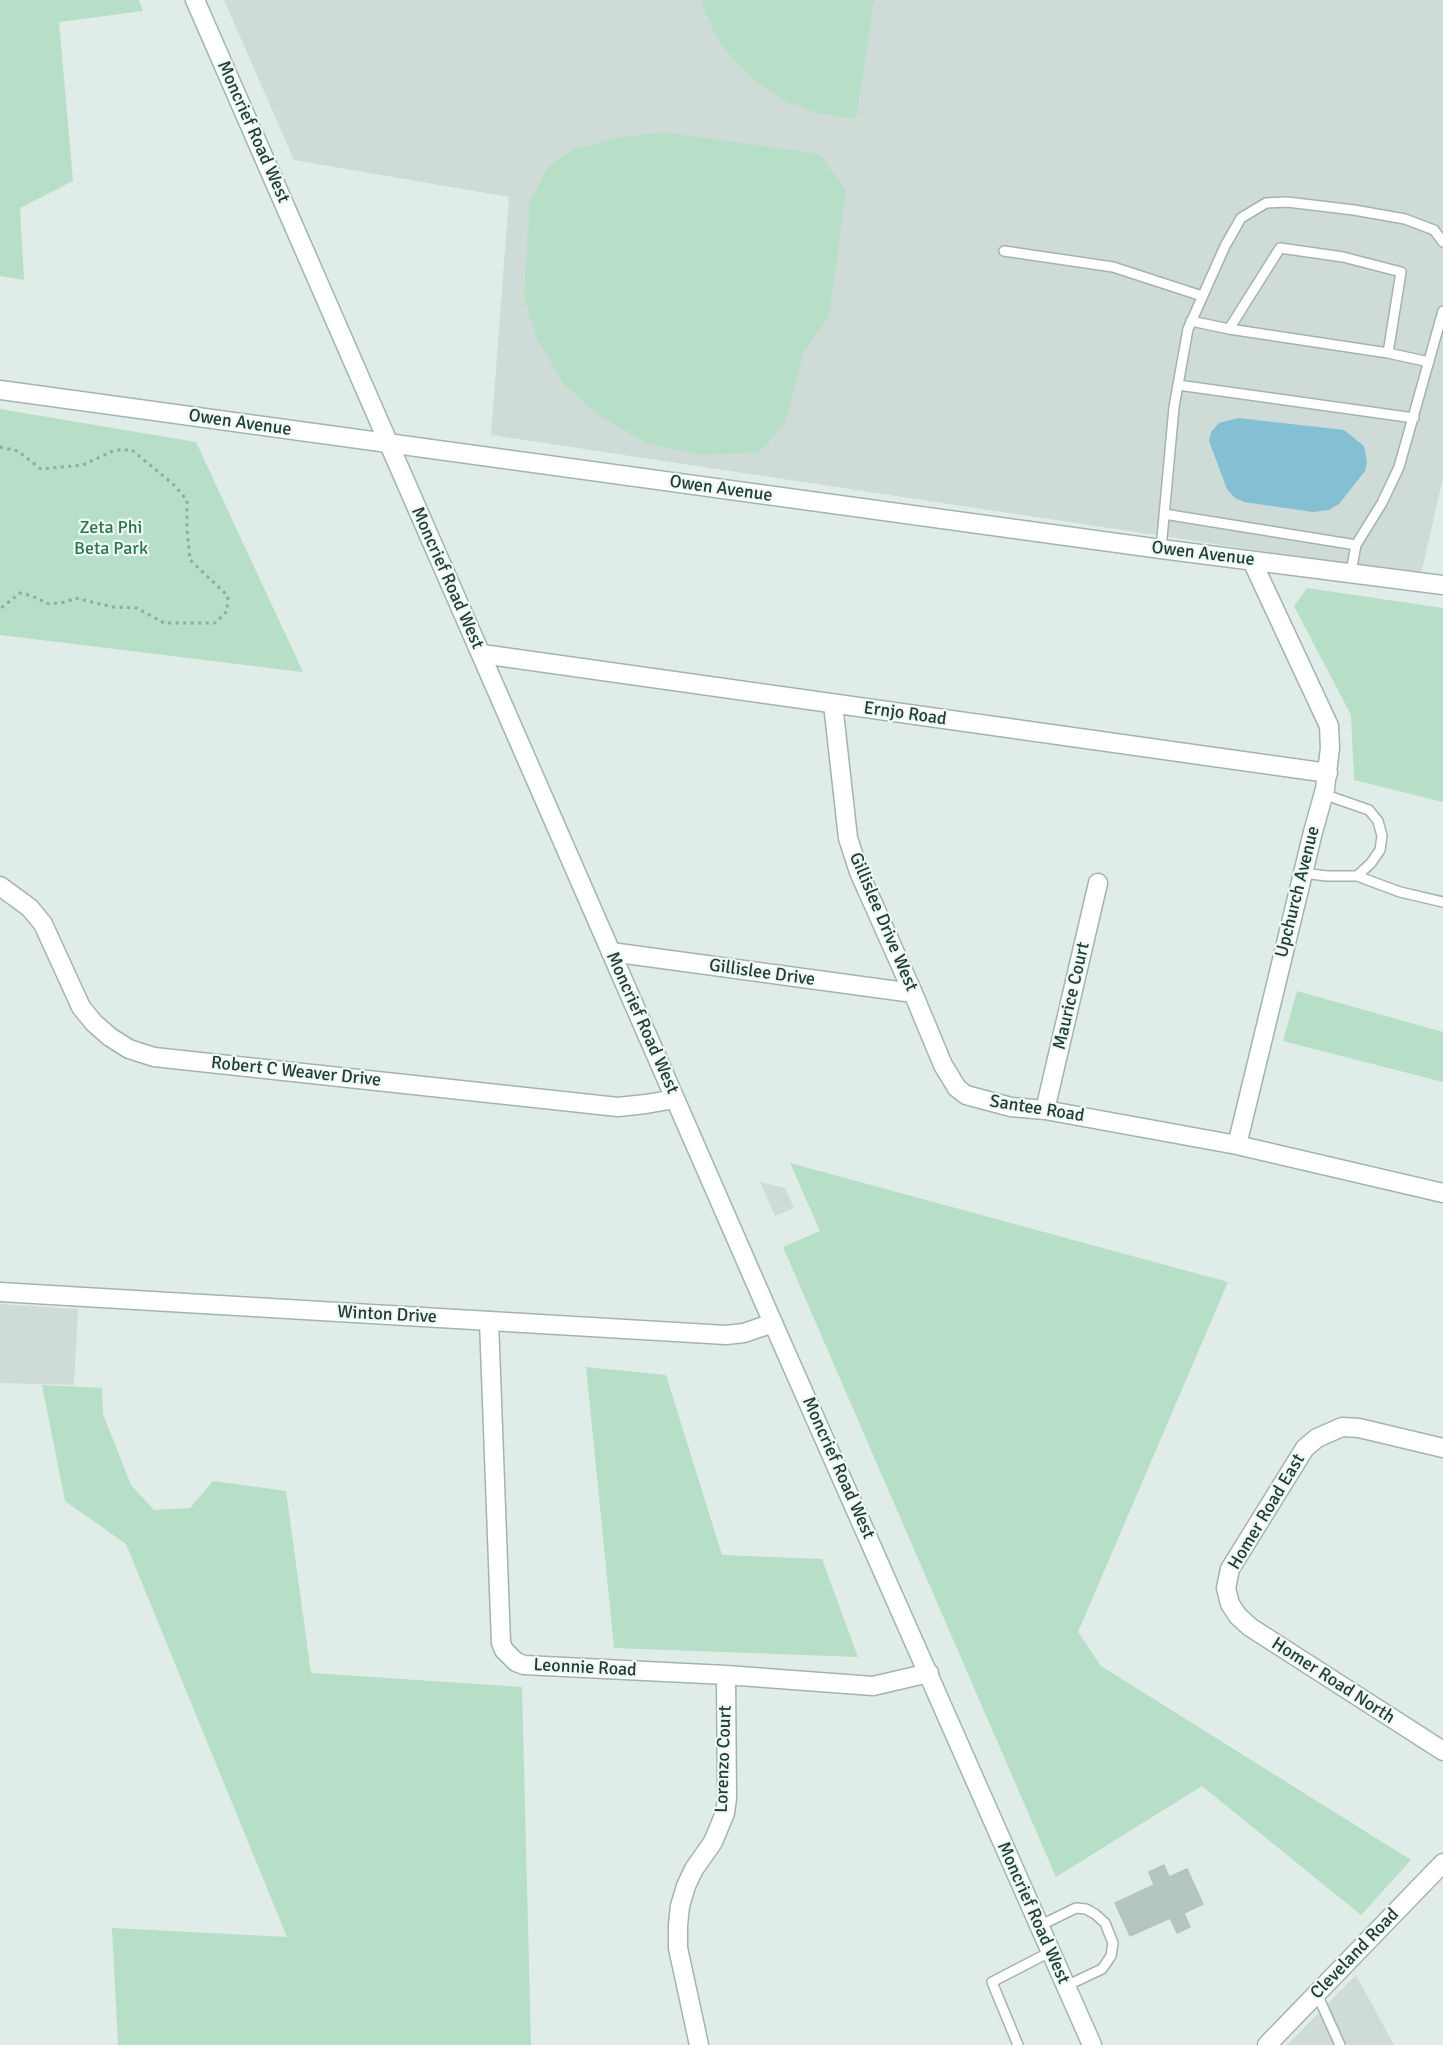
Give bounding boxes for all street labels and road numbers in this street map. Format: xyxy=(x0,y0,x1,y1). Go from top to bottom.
street label: Moncrief Road West xyxy=(212,58,294,206)
street label: Owen Avenue xyxy=(187,405,293,441)
street label: Owen Avenue xyxy=(668,471,774,507)
street label: Moncrief Road West xyxy=(406,504,488,652)
street label: Owen Avenue xyxy=(1150,537,1256,571)
street label: Ernjo Road xyxy=(862,697,948,731)
street label: Upchurch Avenue xyxy=(1271,824,1325,960)
street label: Gillislee Drive West xyxy=(844,849,922,995)
street label: Maurice Court xyxy=(1049,940,1095,1052)
street label: Moncrief Road West xyxy=(601,949,683,1097)
street label: Gillislee Drive xyxy=(708,955,816,991)
street label: Robert C Weaver Drive xyxy=(210,1052,382,1092)
street label: Santee Road xyxy=(988,1091,1086,1127)
street label: Winton Drive xyxy=(337,1302,437,1328)
street label: Moncrief Road West xyxy=(797,1394,879,1542)
street label: Homer Road East xyxy=(1224,1450,1310,1574)
street label: Homer Road North xyxy=(1267,1633,1399,1729)
street label: Leonnie Road xyxy=(533,1655,637,1681)
street label: Lorenzo Court xyxy=(711,1705,737,1813)
street label: Moncrief Road West xyxy=(992,1839,1074,1987)
street label: Cleveland Road xyxy=(1306,1904,1404,2004)

